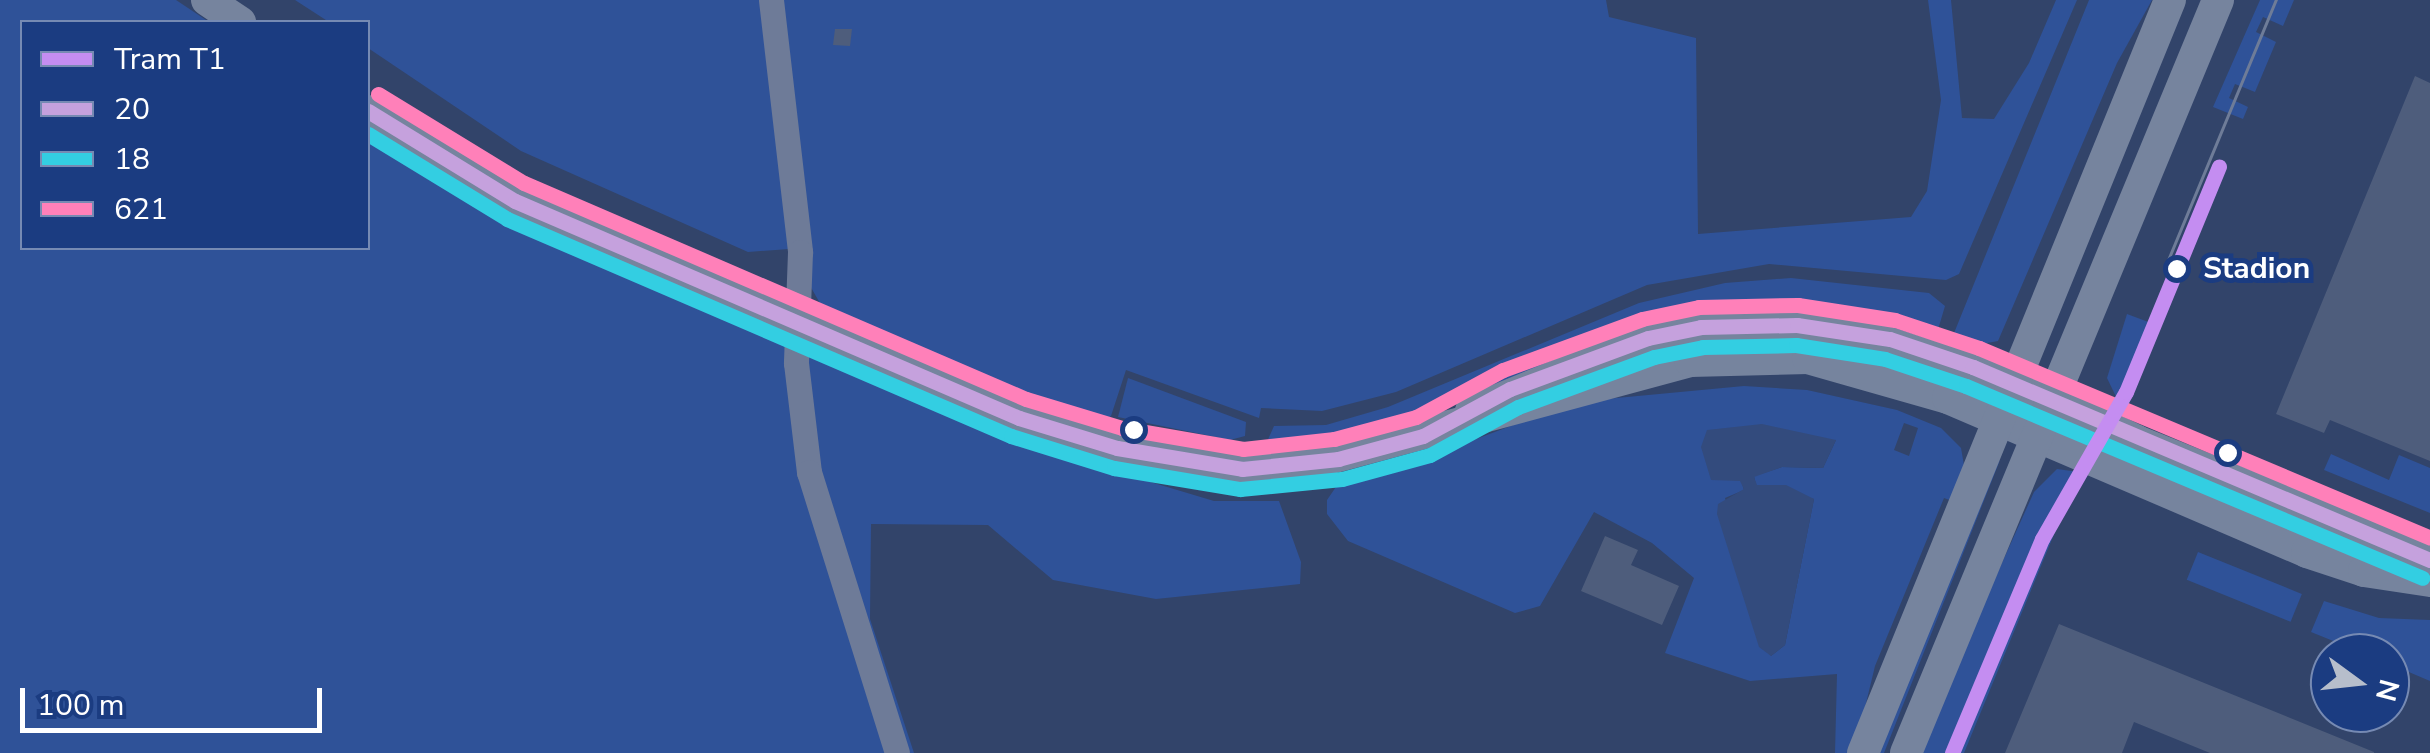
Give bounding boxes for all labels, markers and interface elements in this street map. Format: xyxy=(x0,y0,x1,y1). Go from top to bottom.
legend xyxy=(20,20,370,250)
text: Tram T1 xyxy=(114,39,226,80)
text: 20 xyxy=(114,89,150,130)
text: 18 xyxy=(114,139,150,180)
text: 621 xyxy=(114,189,168,230)
place label: Stadion xyxy=(2203,251,2310,287)
marker: Stadion xyxy=(2160,252,2194,286)
unlabelled marker xyxy=(1124,420,1144,440)
unlabelled marker xyxy=(2218,443,2238,463)
north arrow xyxy=(2310,633,2410,733)
scale bar xyxy=(25,668,328,730)
text: N xyxy=(2366,675,2408,705)
text: 100 m xyxy=(37,685,124,726)

